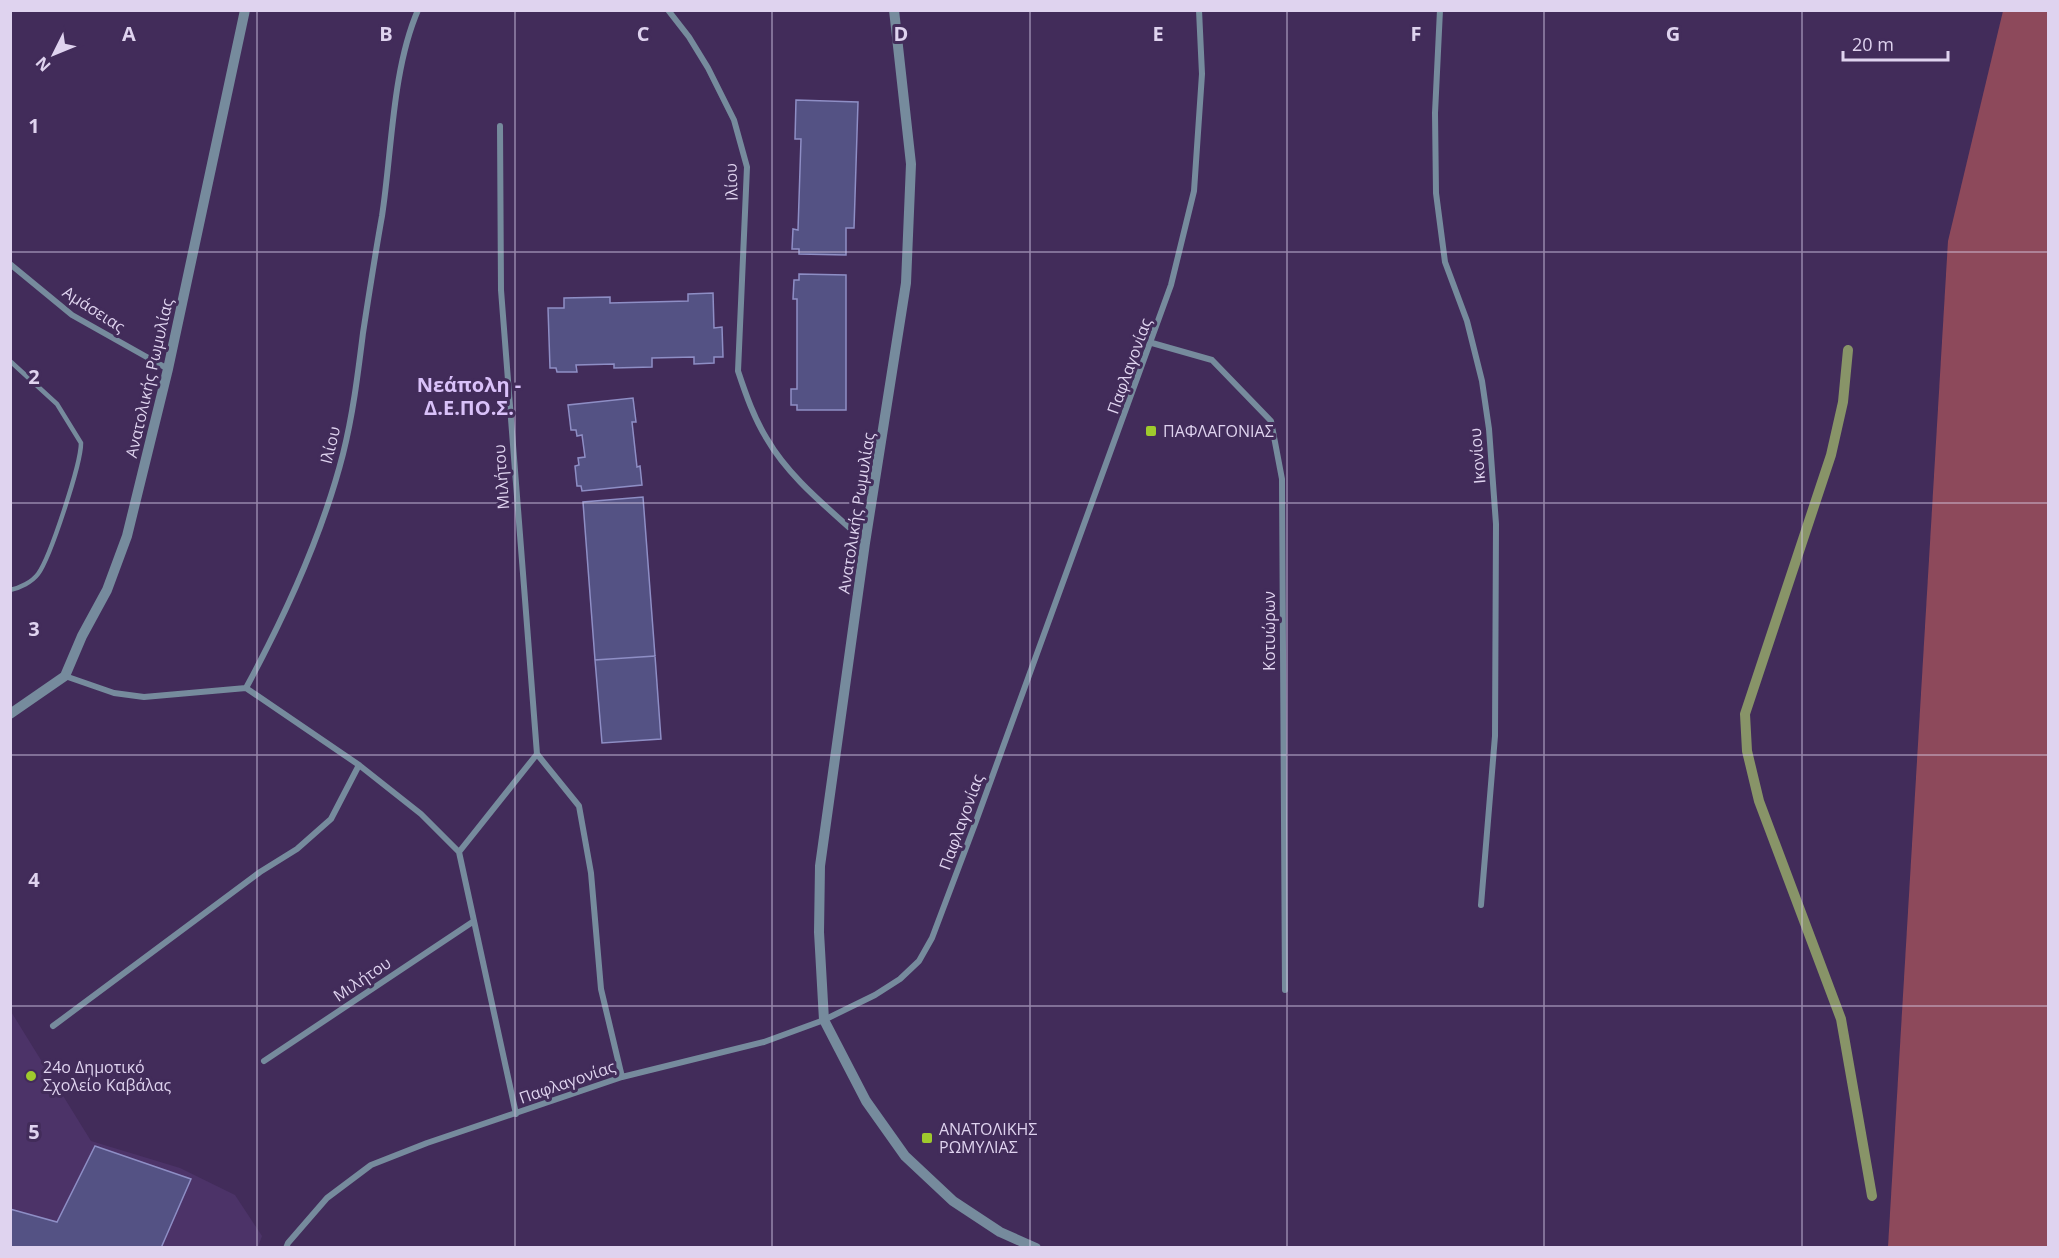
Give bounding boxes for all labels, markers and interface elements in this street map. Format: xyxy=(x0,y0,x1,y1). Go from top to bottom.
text: A xyxy=(122,20,136,47)
text: B xyxy=(379,20,393,47)
text: C xyxy=(637,20,650,47)
text: D xyxy=(894,20,908,47)
text: E xyxy=(1152,20,1164,47)
text: F xyxy=(1411,20,1421,47)
text: G xyxy=(1666,20,1680,47)
north arrow xyxy=(24,24,84,84)
scale bar xyxy=(1843,24,1948,62)
text: 20 m xyxy=(1852,32,1894,56)
text: N xyxy=(31,52,56,76)
text: 1 xyxy=(28,112,40,139)
street label: Ιλίου xyxy=(719,163,743,201)
street label: Αμάσειας xyxy=(59,281,130,337)
street label: Ανατολικής Ρωμυλίας xyxy=(120,296,178,460)
street label: Παφλαγονίας xyxy=(1101,315,1157,417)
text: 2 xyxy=(28,363,40,390)
district label: Νεάπολη - Δ.Ε.ΠΟ.Σ. xyxy=(417,371,521,421)
place label: ΠΑΦΛΑΓΟΝΙΑΣ xyxy=(1163,420,1274,442)
street label: Ιλίου xyxy=(315,424,345,466)
marker: ΠΑΦΛΑΓΟΝΙΑΣ xyxy=(1144,424,1158,438)
street label: Ικονίου xyxy=(1464,427,1490,485)
street label: Ανατολικής Ρωμυλίας xyxy=(832,431,880,595)
street label: Μιλήτου xyxy=(488,444,514,510)
street label: Κοτυώρων xyxy=(1258,591,1280,671)
text: 3 xyxy=(28,615,40,642)
street label: Παφλαγονίας xyxy=(933,771,989,873)
text: 4 xyxy=(28,866,40,893)
street label: Μιλήτου xyxy=(329,952,395,1006)
street label: Παφλαγονίας xyxy=(516,1055,618,1109)
place label: 24ο Δημοτικό Σχολείο Καβάλας xyxy=(43,1056,172,1096)
marker: 24ο Δημοτικό Σχολείο Καβάλας xyxy=(24,1069,38,1083)
text: 5 xyxy=(28,1118,40,1145)
place label: ΑΝΑΤΟΛΙΚΗΣ ΡΩΜΥΛΙΑΣ xyxy=(939,1118,1037,1158)
marker: ΑΝΑΤΟΛΙΚΗΣ ΡΩΜΥΛΙΑΣ xyxy=(920,1131,934,1145)

